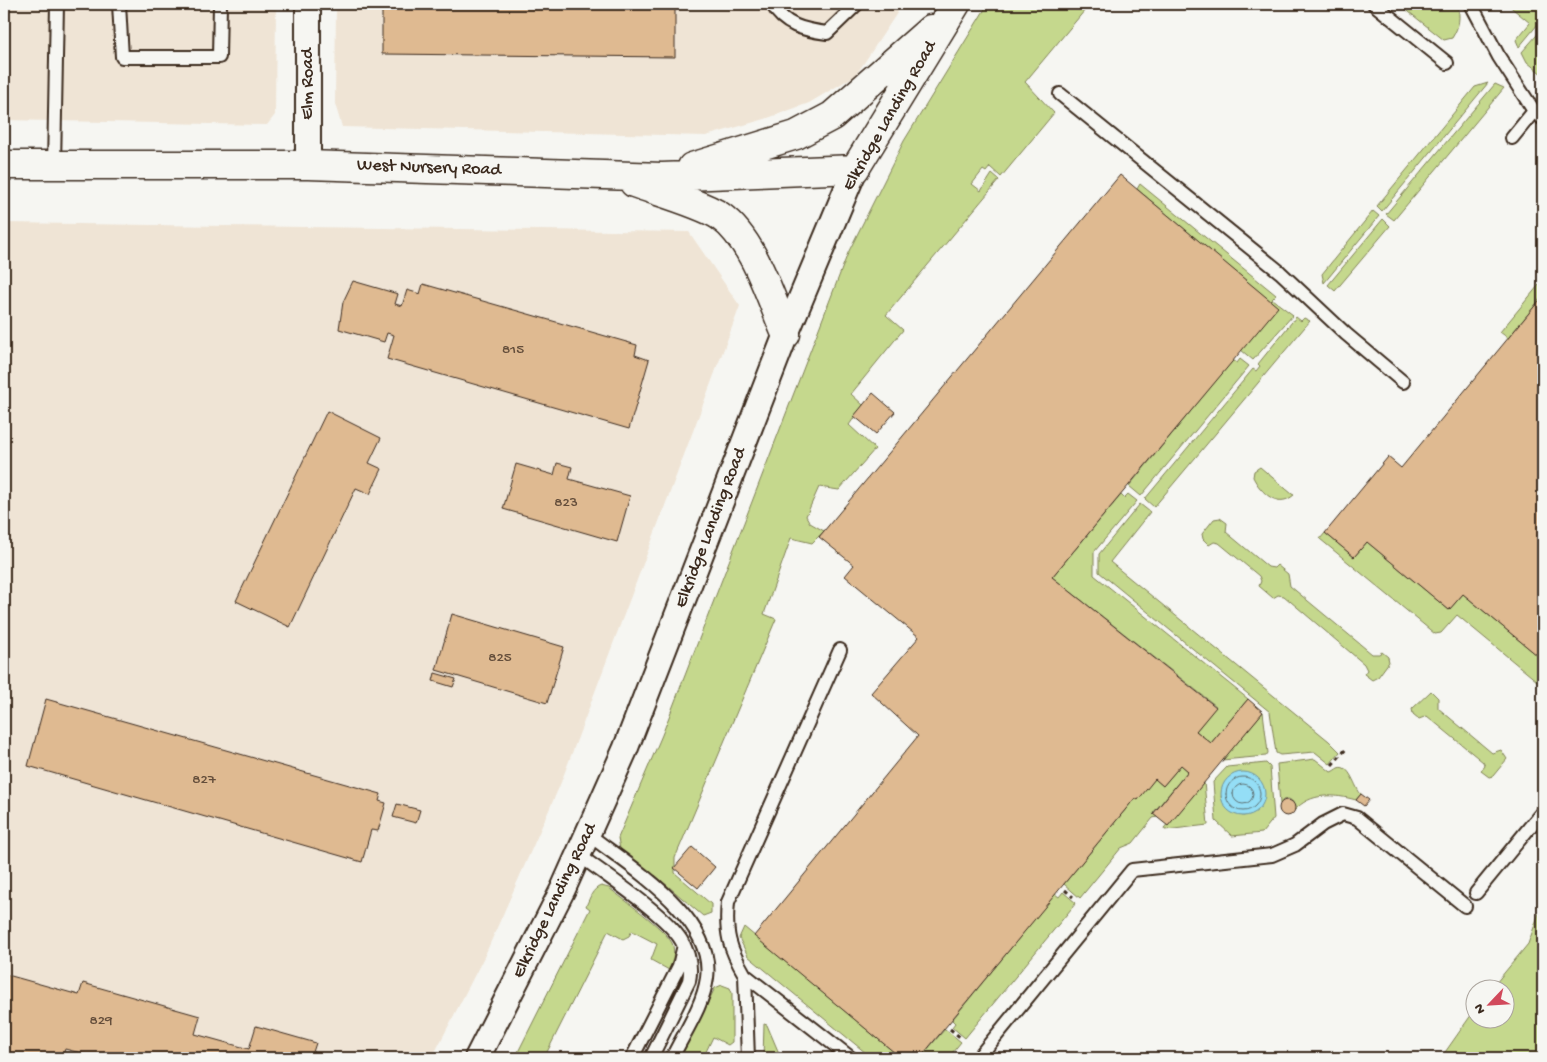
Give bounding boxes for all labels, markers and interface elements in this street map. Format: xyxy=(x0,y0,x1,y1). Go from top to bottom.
street label: Elkridge Landing Road xyxy=(838,36,942,195)
street label: Elm Road xyxy=(298,47,319,120)
street label: West Nursery Road xyxy=(357,155,503,181)
house number: 815 xyxy=(502,341,524,359)
street label: Elkridge Landing Road xyxy=(671,444,752,611)
house number: 823 xyxy=(554,494,578,512)
house number: 825 xyxy=(488,649,512,667)
house number: 827 xyxy=(192,771,217,789)
street label: Elkridge Landing Road xyxy=(508,819,602,982)
north arrow xyxy=(1464,980,1514,1030)
text: N xyxy=(1471,1001,1490,1016)
house number: 829 xyxy=(89,1012,113,1030)

